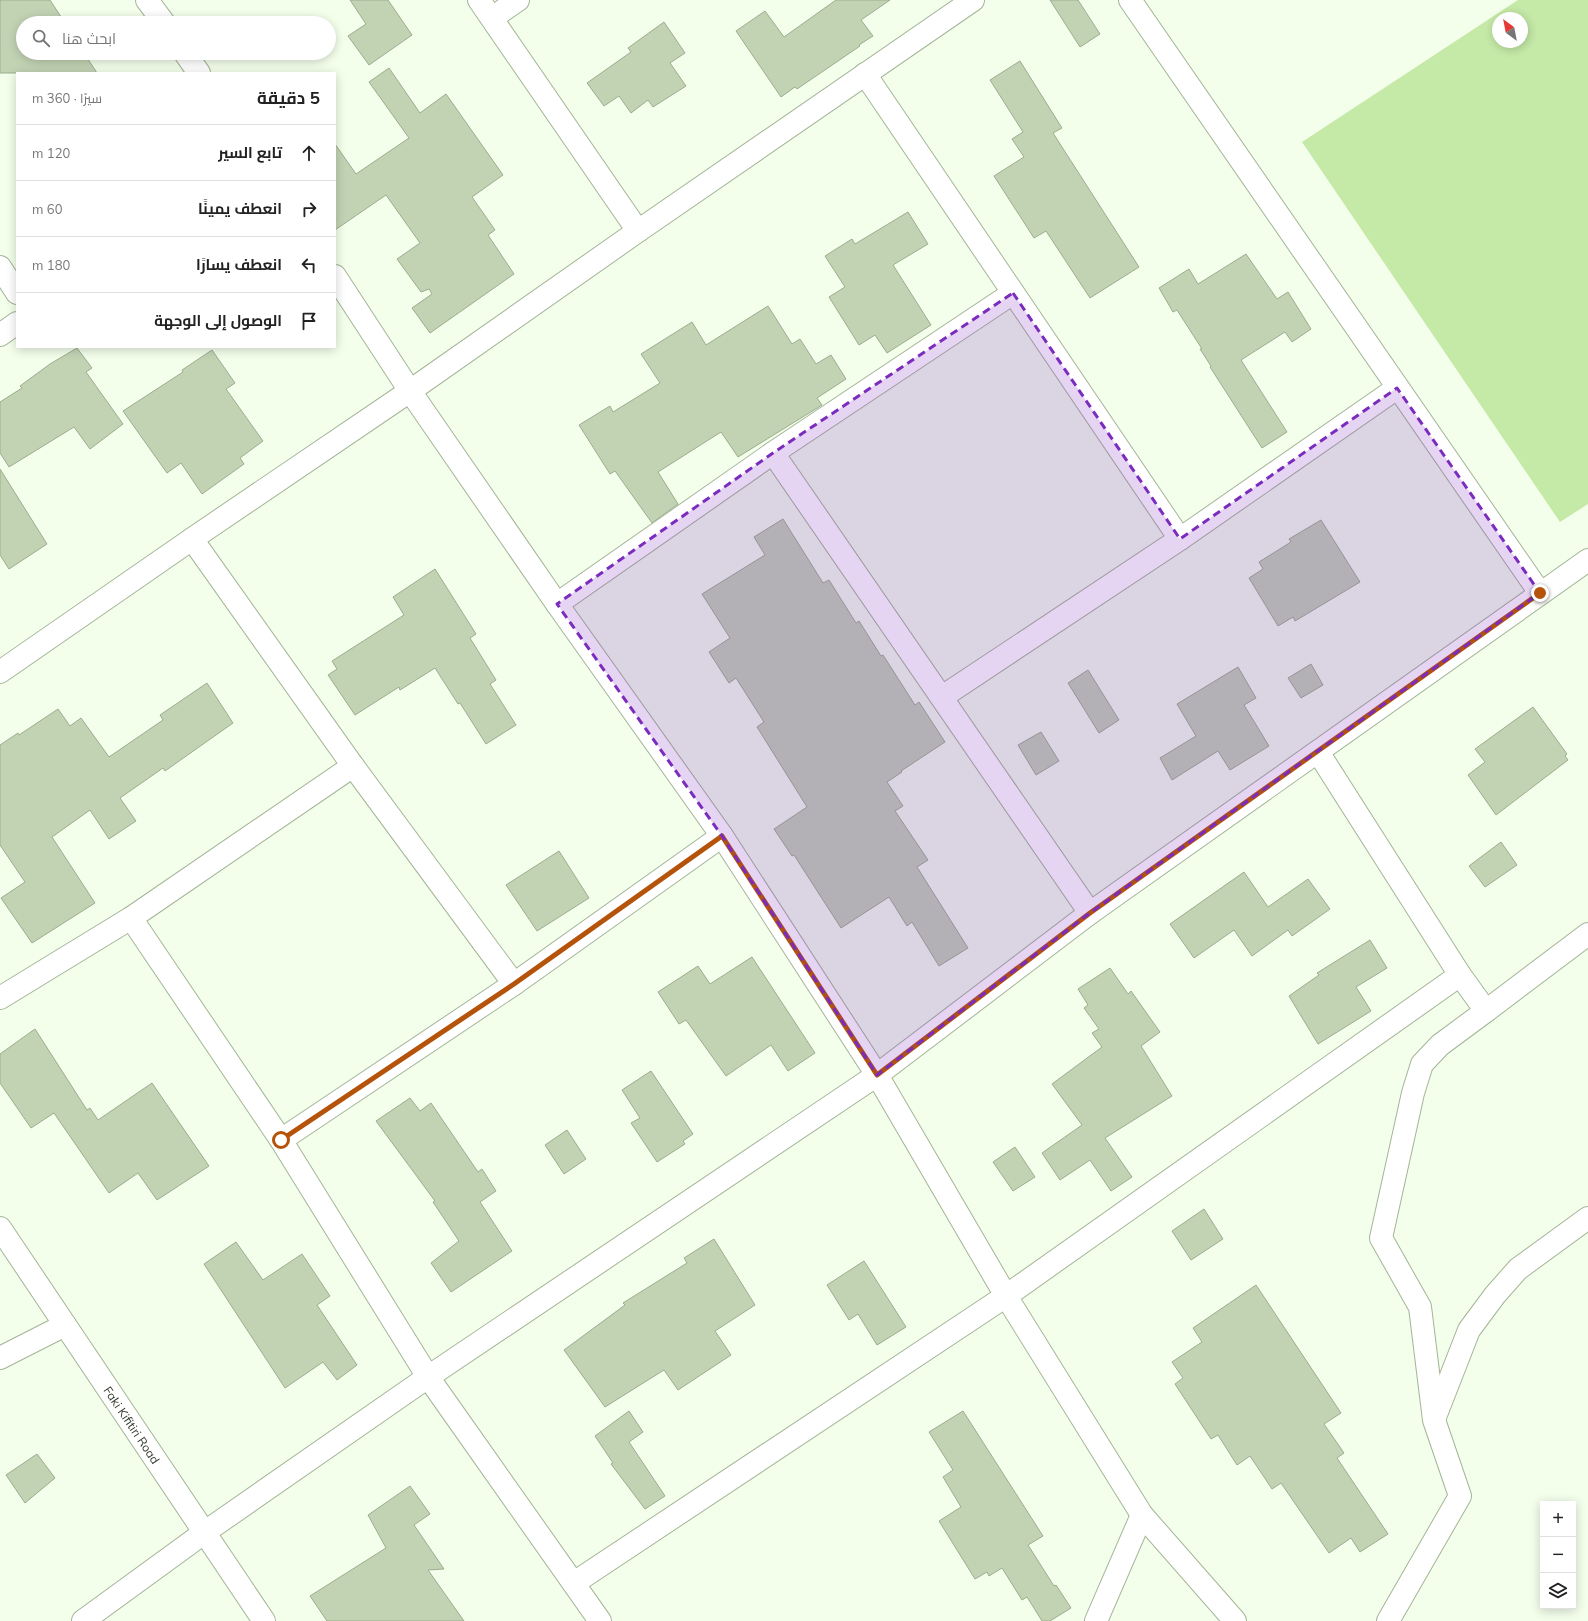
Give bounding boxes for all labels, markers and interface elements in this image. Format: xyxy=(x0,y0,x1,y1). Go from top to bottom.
north arrow xyxy=(1492,12,1528,48)
search box xyxy=(16,16,336,60)
icon: search xyxy=(30,27,52,49)
text: ابحث هنا xyxy=(62,29,116,48)
text: 5 دقيقة xyxy=(257,87,320,108)
text: سيرًا · 360 m xyxy=(32,90,102,106)
icon: ahead xyxy=(298,142,320,164)
text: تابع السير xyxy=(218,143,282,162)
text: 120 m xyxy=(32,145,70,161)
icon: right xyxy=(298,198,320,220)
text: انعطف يمينًا xyxy=(198,199,282,218)
text: 60 m xyxy=(32,201,62,217)
icon: left xyxy=(298,254,320,276)
text: انعطف يسارًا xyxy=(196,255,282,274)
text: 180 m xyxy=(32,257,70,273)
icon: arrive xyxy=(298,310,320,332)
text: الوصول إلى الوجهة xyxy=(154,311,282,330)
route end xyxy=(1531,584,1549,602)
route start xyxy=(272,1131,290,1149)
street label: Faki Kifitiri Road xyxy=(101,1383,164,1466)
map controls xyxy=(1540,1501,1576,1609)
button: + xyxy=(1540,1501,1576,1537)
button: − xyxy=(1540,1537,1576,1573)
button: layers xyxy=(1540,1573,1576,1609)

